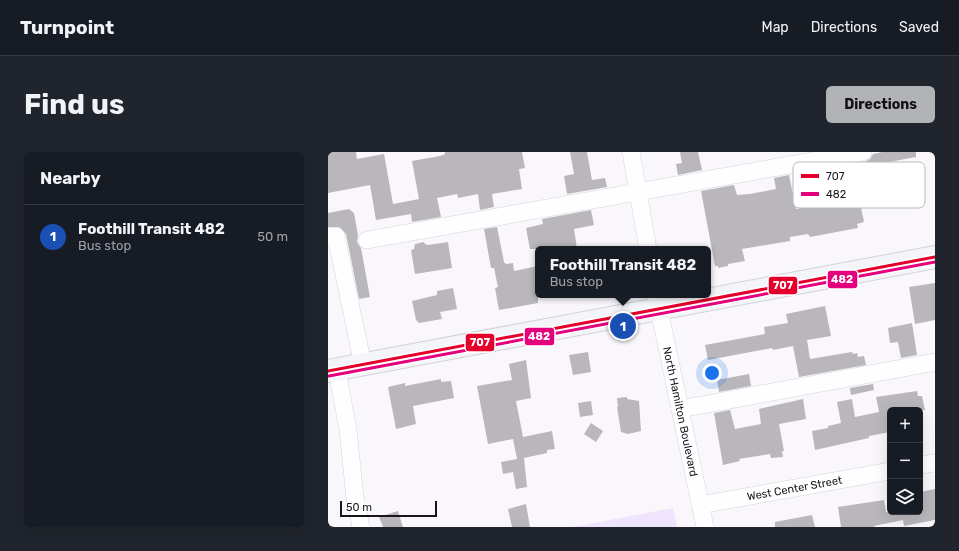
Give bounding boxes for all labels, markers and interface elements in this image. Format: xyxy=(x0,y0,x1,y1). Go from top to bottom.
text: Turnpoint xyxy=(20,16,114,39)
text: Map xyxy=(762,19,789,36)
text: Directions xyxy=(811,19,877,36)
text: Saved xyxy=(899,19,939,36)
button: Directions xyxy=(826,86,935,123)
text: Find us xyxy=(24,88,124,121)
legend xyxy=(793,162,925,208)
text: Nearby xyxy=(40,168,101,188)
text: 707 xyxy=(826,170,845,183)
text: 482 xyxy=(826,188,846,201)
text: Foothill Transit 482 xyxy=(78,220,225,238)
text: 1 xyxy=(50,229,56,244)
text: 50 m xyxy=(257,229,288,244)
text: Bus stop xyxy=(78,238,131,253)
popup xyxy=(535,246,711,298)
text: Foothill Transit 482 xyxy=(550,256,696,274)
line badge: 482 xyxy=(827,270,858,289)
text: 482 xyxy=(831,273,853,286)
text: Bus stop xyxy=(550,274,603,289)
line badge: 707 xyxy=(768,276,798,295)
text: 707 xyxy=(773,279,794,292)
pin: 1 xyxy=(610,311,636,341)
line badge: 482 xyxy=(524,327,555,346)
text: 482 xyxy=(528,330,550,343)
line badge: 707 xyxy=(465,333,495,352)
text: 707 xyxy=(470,336,491,349)
street label: North Hamilton Boulevard xyxy=(661,345,701,478)
your location xyxy=(702,363,722,383)
map controls xyxy=(887,407,923,515)
button: + xyxy=(887,407,923,443)
button: − xyxy=(887,443,923,479)
street label: West Center Street xyxy=(746,473,844,503)
button: layers xyxy=(887,479,923,515)
scale bar xyxy=(340,499,437,518)
text: 50 m xyxy=(346,501,372,514)

